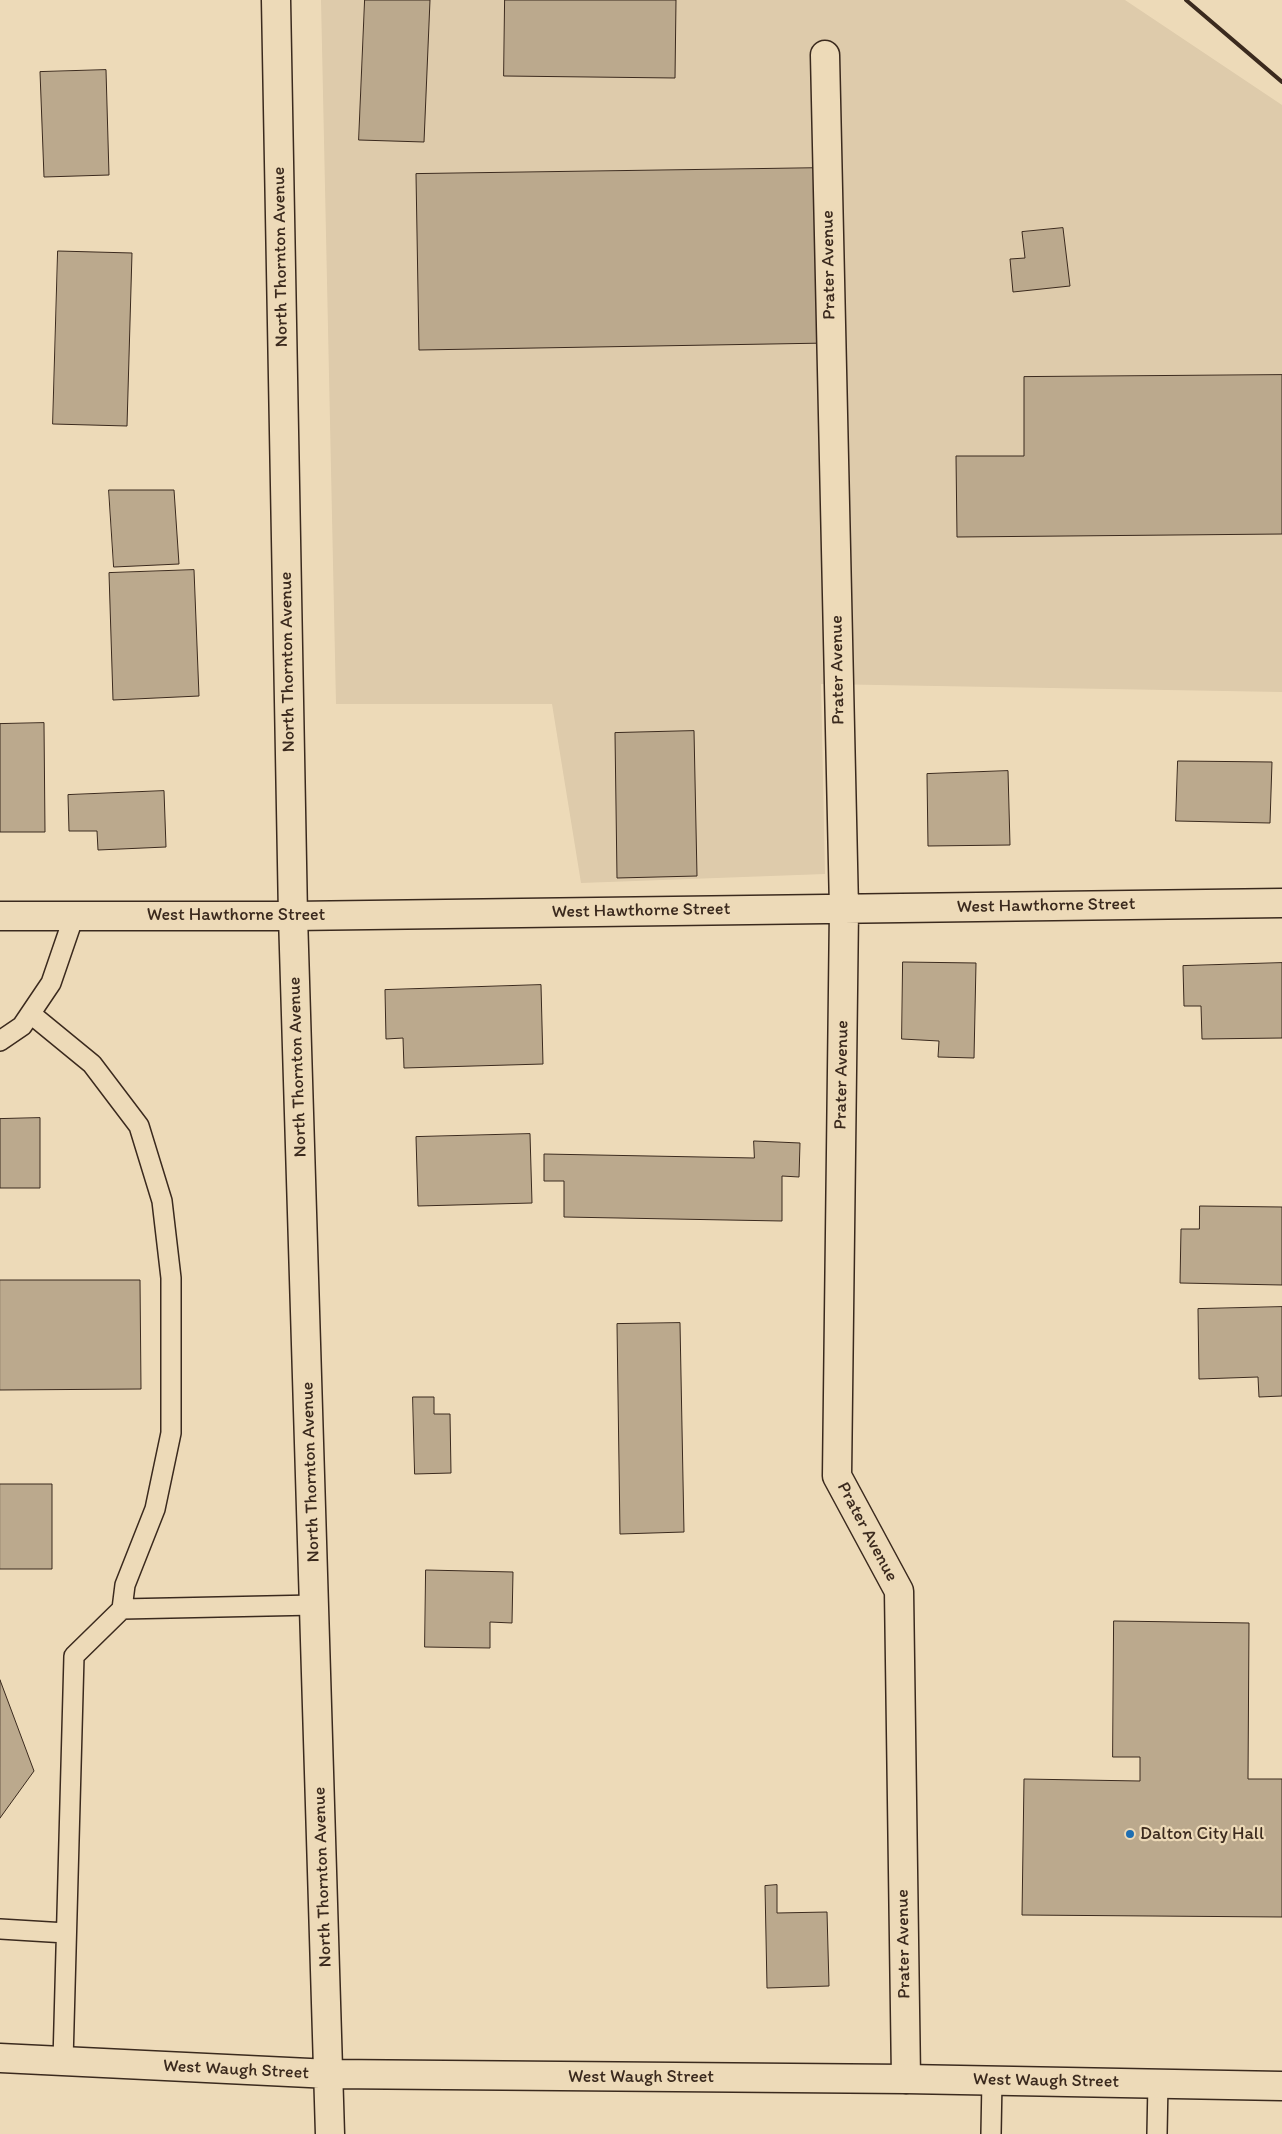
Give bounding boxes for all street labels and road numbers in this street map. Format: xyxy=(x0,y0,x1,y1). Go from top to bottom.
street label: North Thornton Avenue xyxy=(269,166,293,348)
street label: Prater Avenue xyxy=(817,210,841,320)
street label: North Thornton Avenue xyxy=(276,571,300,753)
street label: Prater Avenue xyxy=(826,615,850,725)
street label: West Hawthorne Street xyxy=(956,894,1136,918)
street label: West Hawthorne Street xyxy=(551,899,731,923)
street label: West Hawthorne Street xyxy=(147,904,325,926)
street label: North Thornton Avenue xyxy=(284,976,312,1158)
street label: Prater Avenue xyxy=(830,1020,854,1130)
street label: North Thornton Avenue xyxy=(297,1381,325,1563)
street label: Prater Avenue xyxy=(832,1479,902,1585)
street label: North Thornton Avenue xyxy=(309,1786,337,1968)
street label: Prater Avenue xyxy=(892,1889,916,1999)
street label: West Waugh Street xyxy=(162,2055,310,2085)
street label: West Waugh Street xyxy=(568,2066,714,2088)
street label: West Waugh Street xyxy=(973,2069,1119,2093)

